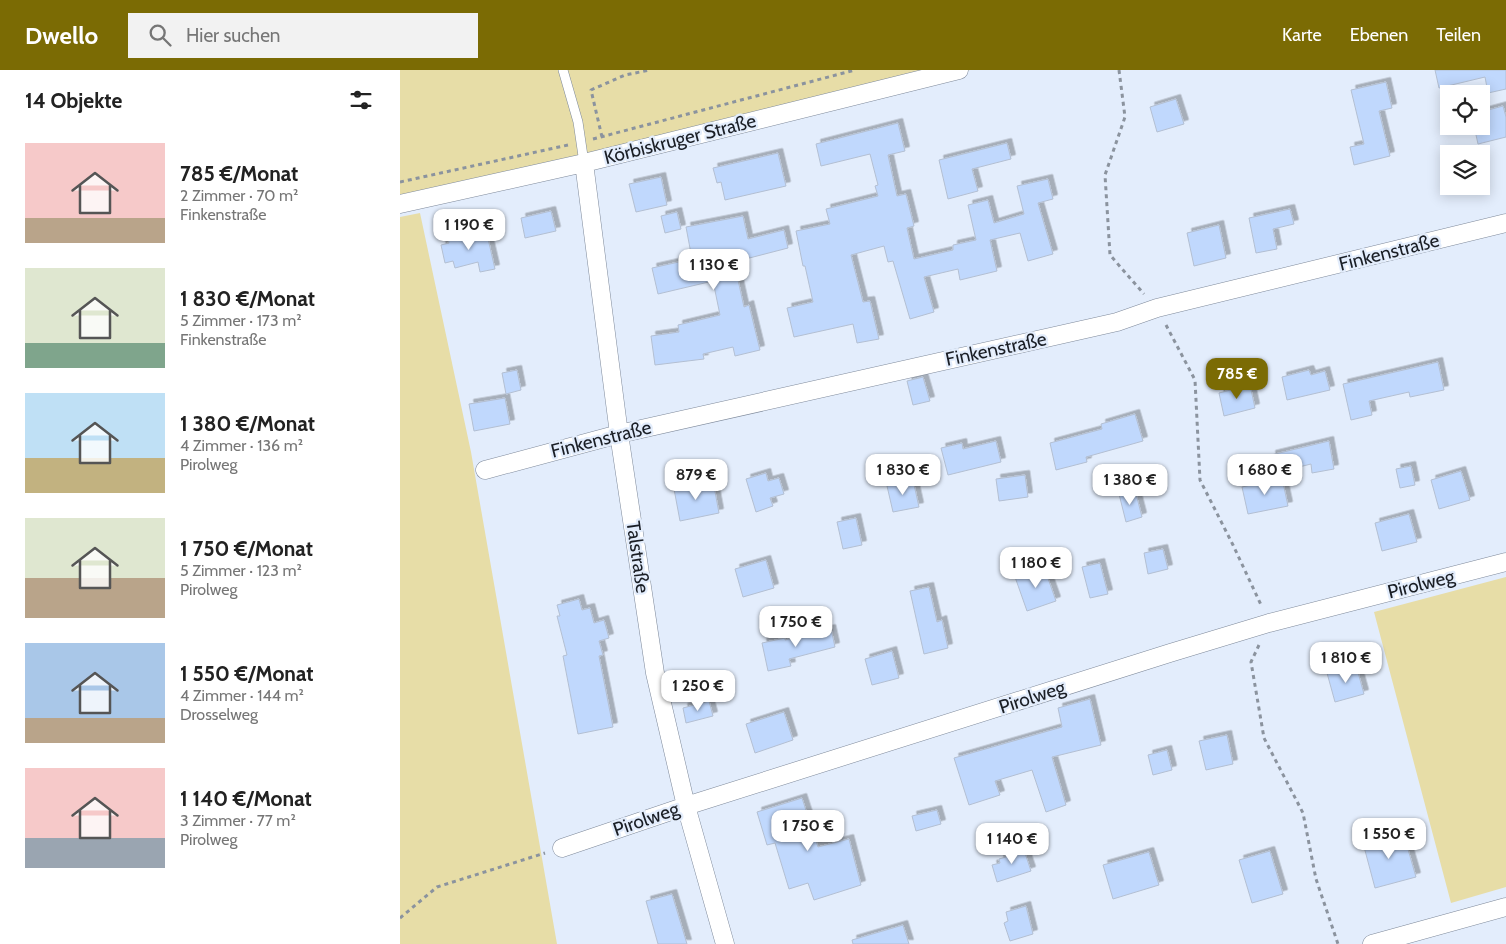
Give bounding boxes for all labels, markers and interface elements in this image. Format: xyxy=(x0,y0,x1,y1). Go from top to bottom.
search box xyxy=(128,13,478,58)
text: Dwello xyxy=(25,21,98,50)
icon: search xyxy=(146,21,174,49)
text: Hier suchen xyxy=(186,24,280,47)
text: Karte xyxy=(1282,24,1322,46)
text: Ebenen xyxy=(1350,24,1408,46)
text: Teilen xyxy=(1436,24,1481,46)
map controls xyxy=(1440,85,1490,195)
button: locate xyxy=(1440,85,1490,135)
icon: filters xyxy=(347,86,375,114)
text: 14 Objekte xyxy=(25,88,122,113)
street label: Körbiskruger Straße xyxy=(602,109,759,169)
button: layers xyxy=(1440,145,1490,195)
text: 785 €/Monat xyxy=(180,161,298,186)
icon: home xyxy=(65,163,125,223)
text: 2 Zimmer · 70 m² xyxy=(180,186,298,205)
text: Finkenstraße xyxy=(180,205,267,224)
pin: 1 190 € xyxy=(423,208,515,251)
text: 1 190 € xyxy=(444,215,494,234)
street label: Finkenstraße xyxy=(1336,228,1442,276)
pin: 1 130 € xyxy=(668,248,760,291)
text: 1 130 € xyxy=(689,255,739,274)
text: 1 830 €/Monat xyxy=(180,286,315,311)
icon: home xyxy=(65,288,125,348)
text: 5 Zimmer · 173 m² xyxy=(180,311,302,330)
street label: Finkenstraße xyxy=(943,327,1049,371)
text: Finkenstraße xyxy=(180,330,267,349)
pin: 785 € xyxy=(1202,358,1272,400)
text: 785 € xyxy=(1217,364,1257,383)
text: 1 380 €/Monat xyxy=(180,411,315,436)
icon: home xyxy=(65,413,125,473)
street label: Finkenstraße xyxy=(548,415,654,463)
text: 4 Zimmer · 136 m² xyxy=(180,436,303,455)
pin: 1 830 € xyxy=(857,454,949,496)
pin: 1 680 € xyxy=(1219,454,1311,496)
text: Pirolweg xyxy=(180,455,237,474)
pin: 879 € xyxy=(661,458,731,501)
text: 1 830 € xyxy=(877,460,929,479)
text: 1 680 € xyxy=(1238,460,1292,479)
pin: 1 380 € xyxy=(1084,464,1176,506)
text: 879 € xyxy=(676,465,716,484)
text: 1 380 € xyxy=(1104,470,1156,489)
street label: Talstraße xyxy=(622,520,654,595)
text: 1 750 €/Monat xyxy=(180,536,313,561)
icon: home xyxy=(65,538,125,598)
pin: 1 180 € xyxy=(990,546,1082,589)
text: 1 180 € xyxy=(1011,553,1061,572)
text: 5 Zimmer · 123 m² xyxy=(180,561,302,580)
street label: Pirolweg xyxy=(1385,564,1457,603)
text: Pirolweg xyxy=(180,580,237,599)
pin: 1 750 € xyxy=(750,606,842,648)
text: 1 750 € xyxy=(770,612,822,631)
pin: 1 810 € xyxy=(1300,642,1392,684)
text: 1 810 € xyxy=(1321,648,1371,667)
text: 1 550 €/Monat xyxy=(180,661,313,686)
icon: home xyxy=(65,663,125,723)
pin: 1 250 € xyxy=(652,670,744,712)
street label: Pirolweg xyxy=(996,675,1069,718)
text: 1 250 € xyxy=(672,676,724,695)
text: 4 Zimmer · 144 m² xyxy=(180,686,304,705)
text: Drosselweg xyxy=(180,705,258,724)
text: 1 140 €/Monat xyxy=(180,786,312,811)
icon: home xyxy=(65,788,125,848)
street label: Pirolweg xyxy=(610,797,683,841)
pin: 1 750 € xyxy=(762,810,854,852)
text: 3 Zimmer · 77 m² xyxy=(180,811,296,830)
text: 1 750 € xyxy=(782,816,834,835)
pin: 1 550 € xyxy=(1343,818,1435,860)
pin: 1 140 € xyxy=(966,822,1058,865)
text: 1 550 € xyxy=(1363,824,1415,843)
text: 1 140 € xyxy=(987,829,1037,848)
text: Pirolweg xyxy=(180,830,237,849)

